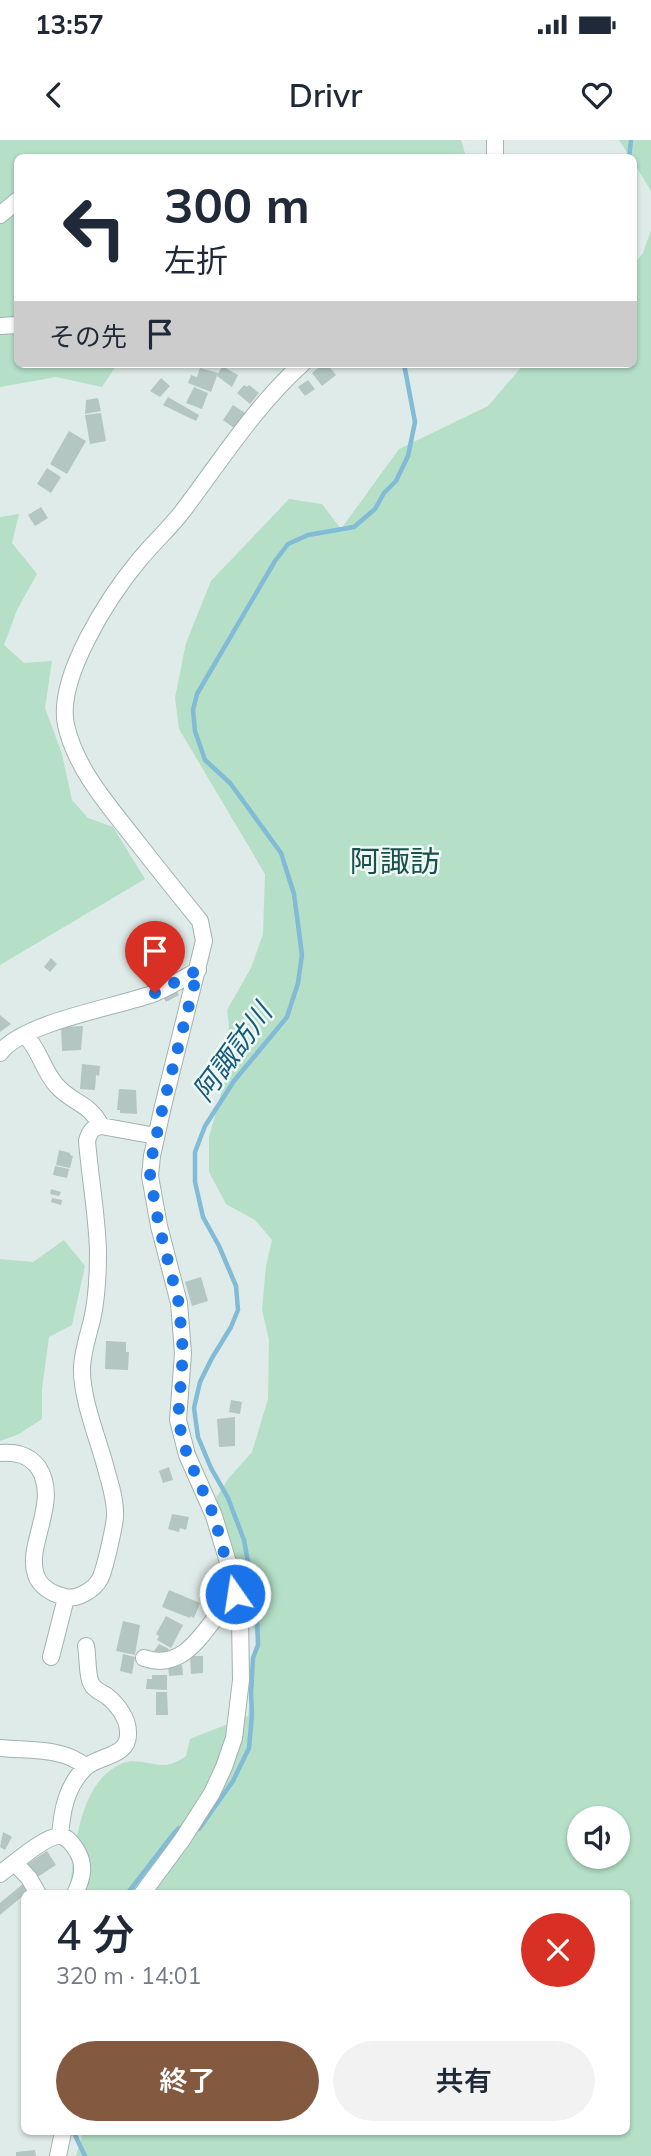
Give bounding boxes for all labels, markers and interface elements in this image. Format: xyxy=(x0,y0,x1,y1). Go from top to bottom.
text: 13:57 xyxy=(35,8,104,41)
text: Drivr xyxy=(289,75,362,115)
icon: back xyxy=(35,76,73,114)
icon: heart xyxy=(578,76,616,114)
text: 300 m xyxy=(164,174,310,235)
icon: left xyxy=(49,182,140,273)
text: 左折 xyxy=(164,240,228,280)
icon: arrive xyxy=(141,315,179,353)
text: その先 xyxy=(49,320,127,353)
district label: 阿諏訪 xyxy=(350,842,440,880)
pin xyxy=(125,921,185,993)
icon: arrive xyxy=(136,932,174,970)
water label: 阿諏訪川 xyxy=(185,994,280,1107)
position arrow xyxy=(198,1557,272,1631)
map controls xyxy=(567,1806,630,1869)
button: sound xyxy=(567,1806,630,1869)
text: 4 分 xyxy=(56,1908,134,1961)
button: close xyxy=(521,1913,595,1987)
text: 320 m · 14:01 xyxy=(56,1961,201,1990)
button: 終了 xyxy=(56,2041,319,2121)
button: 共有 xyxy=(333,2041,595,2121)

